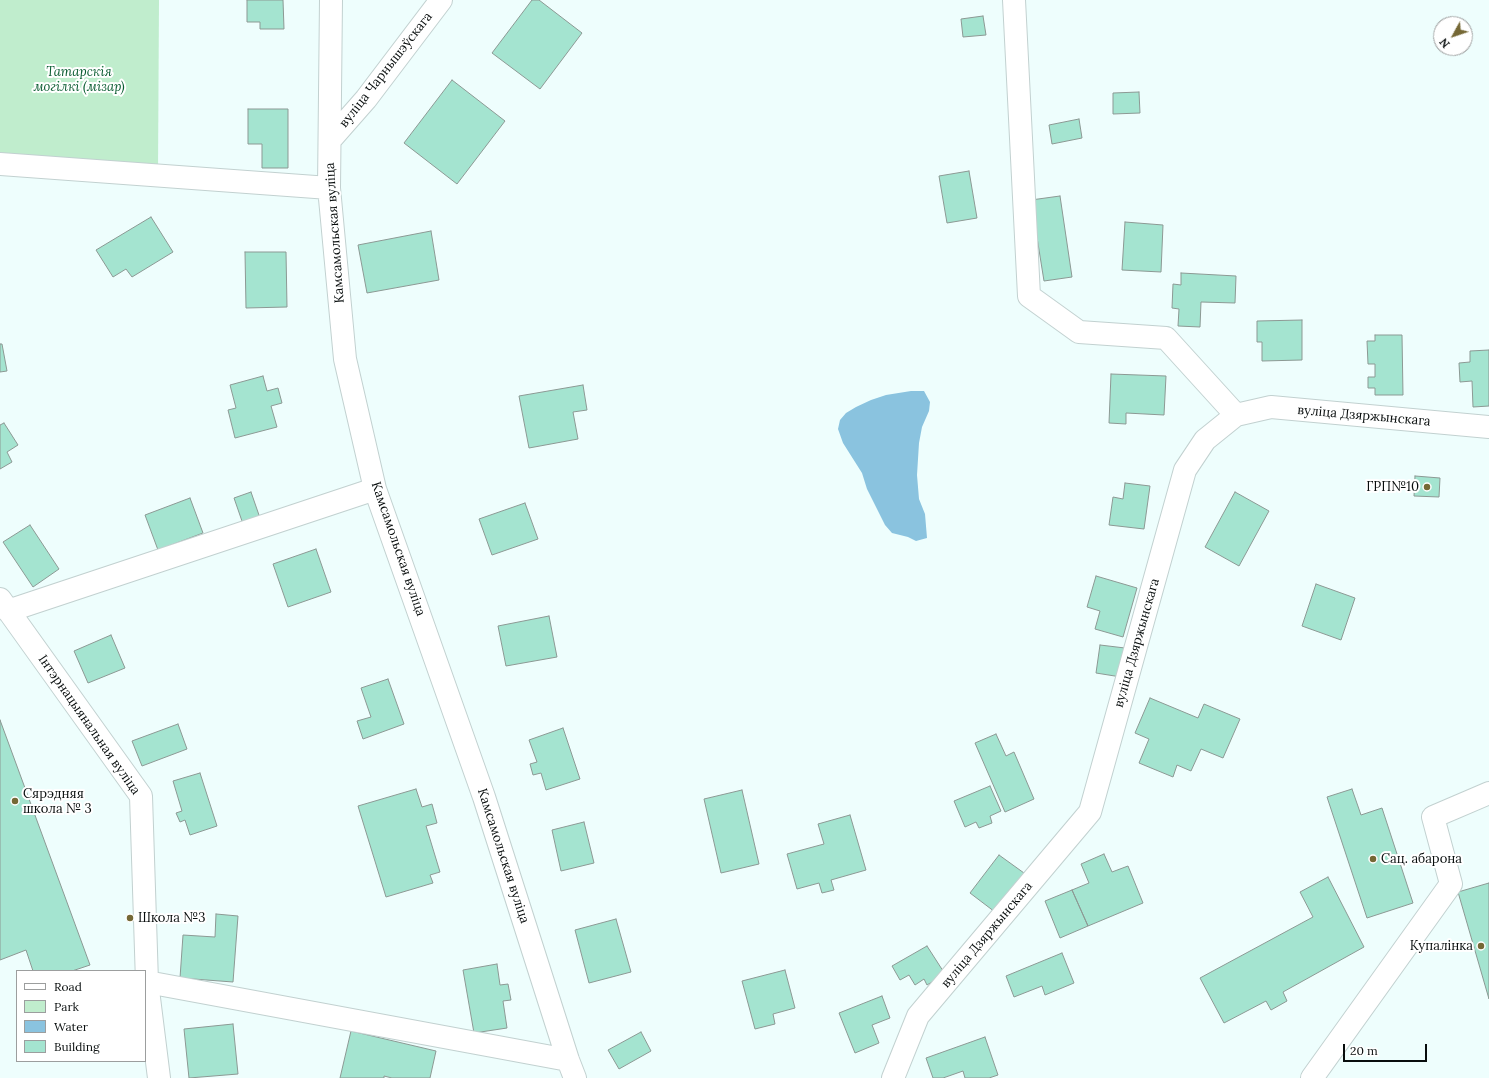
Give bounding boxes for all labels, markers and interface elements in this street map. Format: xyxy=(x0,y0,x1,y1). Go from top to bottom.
street label: вуліца Чарнышэўскага xyxy=(336,9,436,131)
north arrow xyxy=(1433,16,1473,56)
text: N xyxy=(1436,35,1453,51)
park label: Татарскія могілкі (мізар) xyxy=(33,64,125,95)
street label: Камсамольская вуліца xyxy=(322,162,348,304)
street label: вуліца Дзяржынскага xyxy=(1297,402,1431,430)
place label: ГРП№10 xyxy=(1366,479,1419,495)
street label: Камсамольская вуліца xyxy=(368,480,428,618)
marker: ГРП№10 xyxy=(1422,482,1432,492)
street label: вуліца Дзяржынскага xyxy=(1111,577,1163,709)
street label: Інтэрнацыянальная вуліца xyxy=(35,652,143,798)
place label: Сярэдняя школа № 3 xyxy=(23,786,92,817)
street label: Камсамольская вуліца xyxy=(474,787,532,925)
marker: Сярэдняя школа № 3 xyxy=(10,796,20,806)
place label: Сац. абарона xyxy=(1381,851,1462,867)
marker: Сац. абарона xyxy=(1368,854,1378,864)
street label: вуліца Дзяржынскага xyxy=(938,879,1036,991)
place label: Школа №3 xyxy=(138,910,206,926)
marker: Школа №3 xyxy=(125,913,135,923)
place label: Купалінка xyxy=(1410,938,1473,954)
marker: Купалінка xyxy=(1476,941,1486,951)
legend xyxy=(16,970,146,1062)
text: Road xyxy=(54,979,82,994)
text: Park xyxy=(54,999,79,1014)
text: Water xyxy=(54,1019,88,1034)
scale bar xyxy=(1345,1036,1429,1062)
text: Building xyxy=(54,1039,100,1054)
text: 20 m xyxy=(1350,1043,1378,1058)

